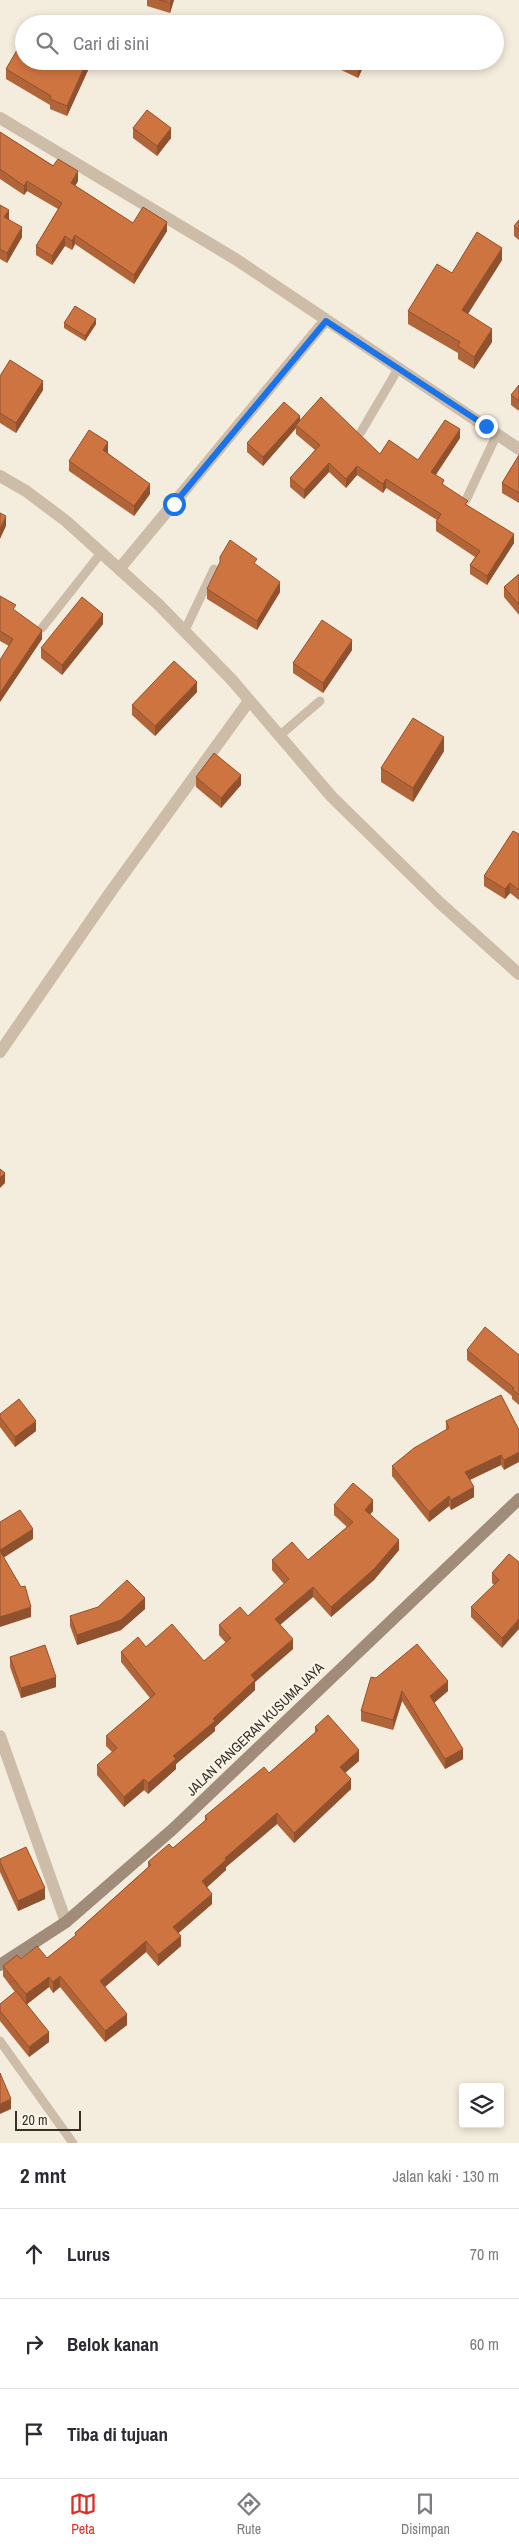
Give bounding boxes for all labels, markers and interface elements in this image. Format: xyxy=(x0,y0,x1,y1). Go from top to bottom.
search box xyxy=(15,15,504,70)
icon: search xyxy=(33,29,61,57)
text: Cari di sini xyxy=(73,30,149,56)
route end xyxy=(475,415,498,438)
route start xyxy=(163,493,186,516)
street label: JALAN PANGERAN KUSUMA JAYA xyxy=(182,1658,328,1800)
map controls xyxy=(459,2083,504,2128)
button: layers xyxy=(459,2083,504,2128)
scale bar xyxy=(15,2108,81,2131)
text: 20 m xyxy=(22,2111,48,2129)
text: 2 mnt xyxy=(20,2161,66,2190)
text: Jalan kaki · 130 m xyxy=(393,2165,499,2187)
icon: ahead xyxy=(20,2240,48,2268)
text: Lurus xyxy=(67,2241,110,2267)
text: 70 m xyxy=(470,2243,499,2265)
icon: right xyxy=(20,2330,48,2358)
text: Belok kanan xyxy=(67,2331,159,2357)
text: 60 m xyxy=(470,2333,499,2355)
icon: arrive xyxy=(20,2420,48,2448)
text: Tiba di tujuan xyxy=(67,2421,168,2447)
tab: Peta xyxy=(69,2490,97,2538)
tab: Rute xyxy=(235,2490,263,2538)
tab: Disimpan xyxy=(401,2490,450,2538)

